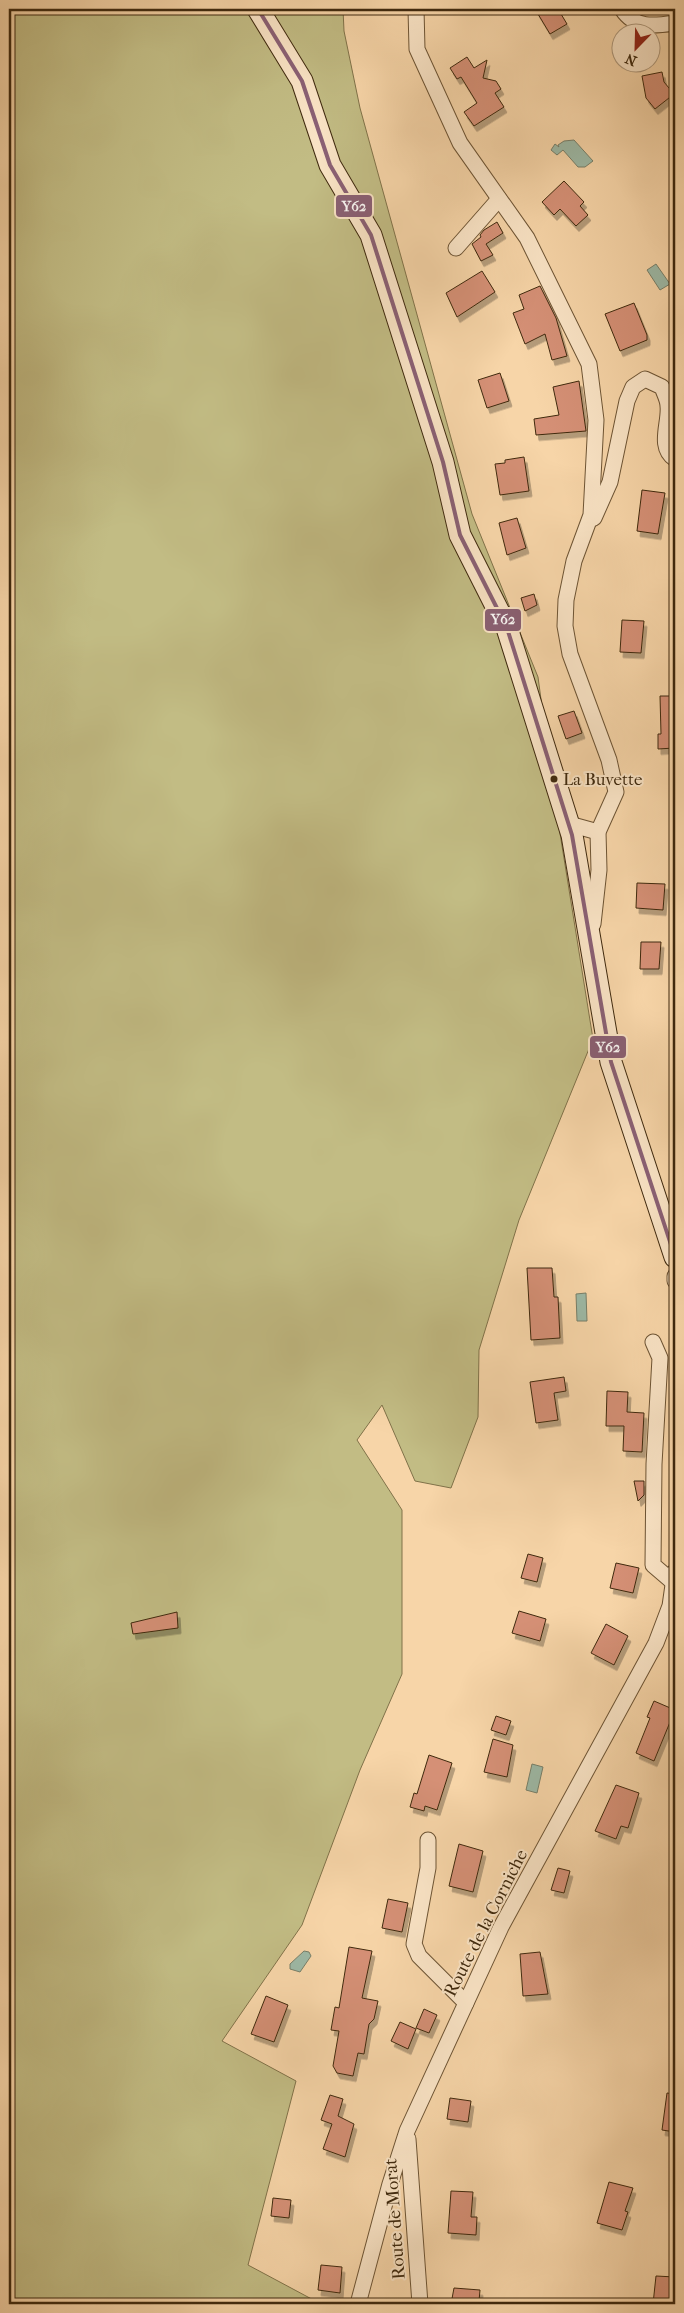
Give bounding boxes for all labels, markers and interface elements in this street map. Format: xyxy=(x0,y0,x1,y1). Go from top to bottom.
north arrow xyxy=(612,22,662,72)
text: N xyxy=(623,49,639,69)
line badge: Y62 xyxy=(335,194,373,218)
text: Y62 xyxy=(341,198,366,215)
line badge: Y62 xyxy=(484,608,522,632)
text: Y62 xyxy=(490,611,515,628)
place label: La Buvette xyxy=(563,769,643,789)
marker: La Buvette xyxy=(549,774,559,784)
line badge: Y62 xyxy=(589,1035,627,1059)
text: Y62 xyxy=(595,1039,620,1056)
street label: Route de la Corniche xyxy=(440,1846,532,2000)
street label: Route de Morat xyxy=(380,2157,410,2280)

